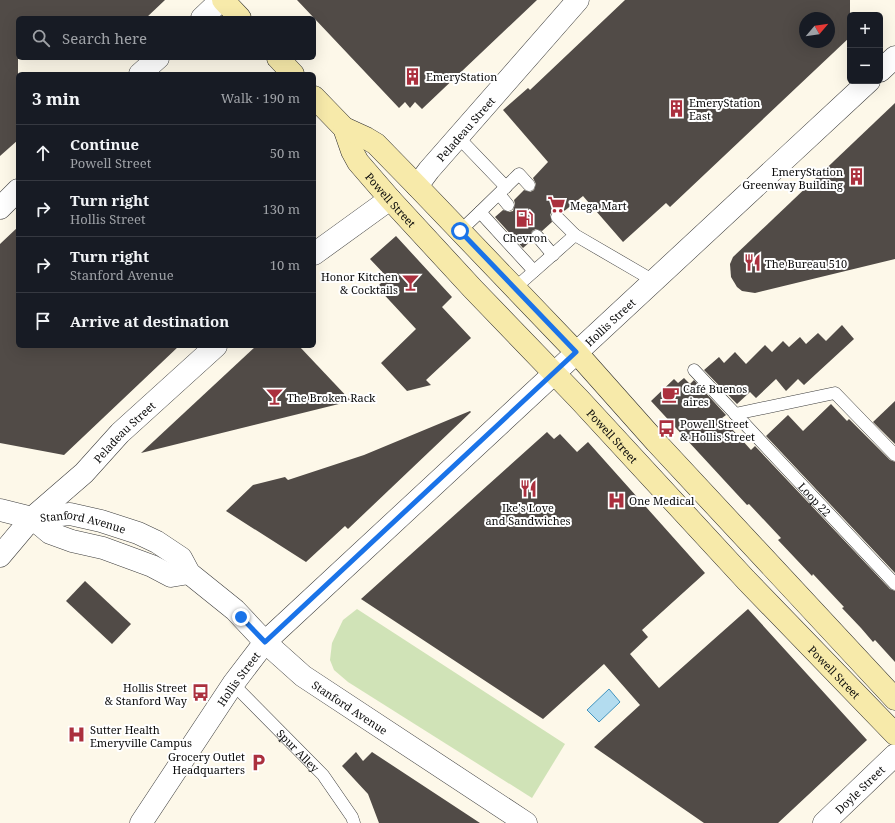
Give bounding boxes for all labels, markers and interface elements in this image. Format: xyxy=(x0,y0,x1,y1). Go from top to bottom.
north arrow xyxy=(799,12,835,48)
map controls xyxy=(847,12,883,84)
button: + xyxy=(847,12,883,48)
search box xyxy=(16,16,316,60)
icon: search xyxy=(30,27,52,49)
text: Search here xyxy=(62,28,147,48)
button: − xyxy=(847,48,883,84)
building icon: EmeryStation xyxy=(403,66,423,86)
place label: EmeryStation xyxy=(426,69,497,84)
text: 3 min xyxy=(32,87,80,110)
text: Walk · 190 m xyxy=(221,89,300,107)
street label: Peladeau Street xyxy=(433,93,498,164)
place label: EmeryStation East xyxy=(689,95,760,123)
building icon: EmeryStation East xyxy=(666,98,686,118)
text: Continue xyxy=(70,134,139,154)
icon: ahead xyxy=(32,142,54,164)
text: 50 m xyxy=(270,144,300,162)
text: Powell Street xyxy=(70,154,151,172)
place label: EmeryStation Greenway Building xyxy=(742,164,843,192)
building icon: EmeryStation Greenway Building xyxy=(846,167,866,187)
street label: Powell Street xyxy=(363,169,420,230)
text: Turn right xyxy=(70,190,149,210)
supermarket icon: Mega Mart xyxy=(547,195,567,215)
icon: right xyxy=(32,198,54,220)
place label: Mega Mart xyxy=(570,198,627,213)
text: 130 m xyxy=(263,200,300,218)
fuel station icon: Chevron xyxy=(515,209,535,229)
text: Hollis Street xyxy=(70,210,146,228)
route start xyxy=(451,222,469,240)
place label: Chevron xyxy=(503,230,547,245)
text: Turn right xyxy=(70,246,149,266)
restaurant icon: The Bureau 510 xyxy=(742,253,762,273)
icon: right xyxy=(32,254,54,276)
text: 10 m xyxy=(270,256,300,274)
place label: The Bureau 510 xyxy=(765,256,847,271)
text: Stanford Avenue xyxy=(70,266,174,284)
place label: Honor Kitchen & Cocktails xyxy=(321,269,398,297)
bar icon: Honor Kitchen & Cocktails xyxy=(401,272,421,292)
street label: Hollis Street xyxy=(581,294,638,349)
icon: arrive xyxy=(32,310,54,332)
text: Arrive at destination xyxy=(70,311,229,331)
place label: Café Buenos aires xyxy=(683,381,747,409)
cafe icon: Café Buenos aires xyxy=(660,384,680,404)
bar icon: The Broken Rack xyxy=(264,387,284,407)
place label: The Broken Rack xyxy=(287,390,376,405)
street label: Peladeau Street xyxy=(90,397,158,466)
street label: Powell Street xyxy=(584,405,642,466)
place label: Powell Street & Hollis Street xyxy=(680,416,755,444)
bus stop icon: Powell Street & Hollis Street xyxy=(657,419,677,439)
restaurant icon: Ike's Love and Sandwiches xyxy=(518,479,538,499)
street label: Loop 22 xyxy=(795,479,835,519)
hospital icon: One Medical xyxy=(606,490,626,510)
place label: One Medical xyxy=(629,493,695,508)
place label: Ike's Love and Sandwiches xyxy=(485,500,571,528)
street label: Stanford Avenue xyxy=(39,506,128,536)
route end xyxy=(232,608,250,626)
street label: Powell Street xyxy=(805,642,864,702)
street label: Hollis Street xyxy=(213,648,263,709)
street label: Stanford Avenue xyxy=(309,677,391,738)
place label: Hollis Street & Stanford Way xyxy=(105,680,188,708)
bus stop icon: Hollis Street & Stanford Way xyxy=(190,683,210,703)
place label: Sutter Health Emeryville Campus xyxy=(90,722,192,750)
hospital icon: Sutter Health Emeryville Campus xyxy=(67,725,87,745)
street label: Spur Alley xyxy=(274,725,323,775)
place label: Grocery Outlet Headquarters xyxy=(168,749,245,777)
parking icon: Grocery Outlet Headquarters xyxy=(248,752,268,772)
street label: Doyle Street xyxy=(831,762,888,816)

